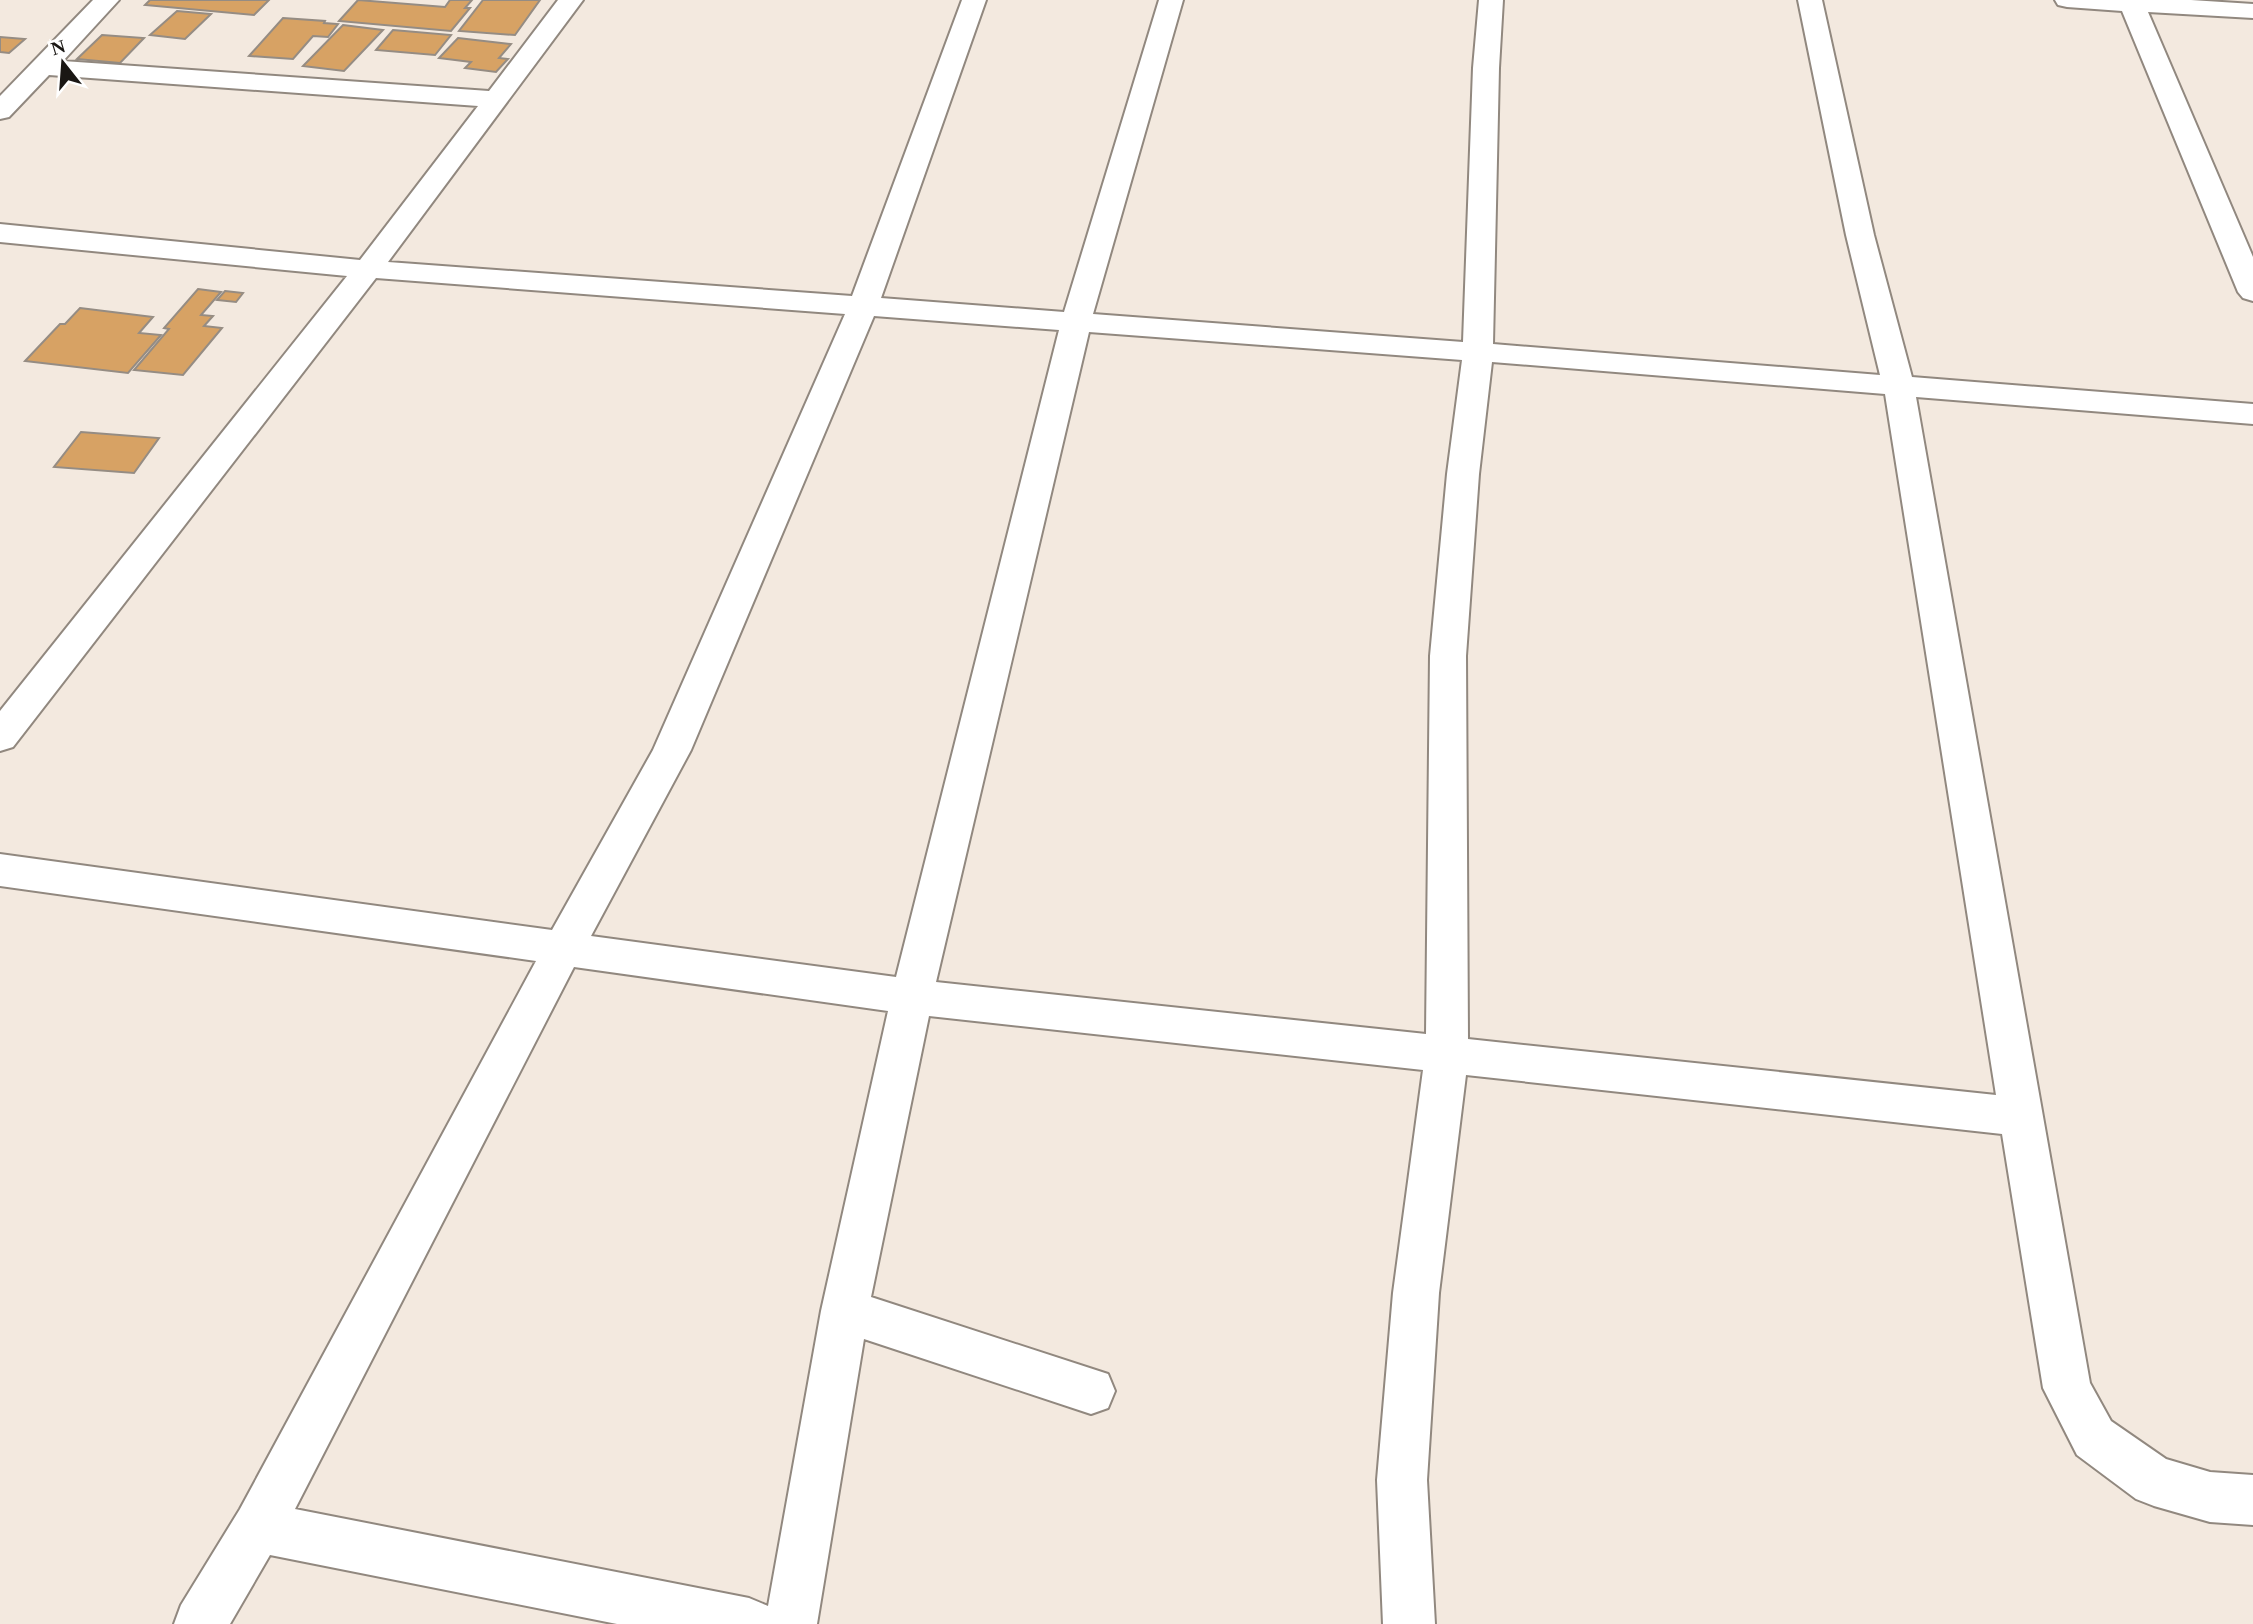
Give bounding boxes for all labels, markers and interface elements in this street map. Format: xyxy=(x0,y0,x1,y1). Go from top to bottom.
north arrow xyxy=(28,28,98,98)
text: N xyxy=(49,35,68,59)

